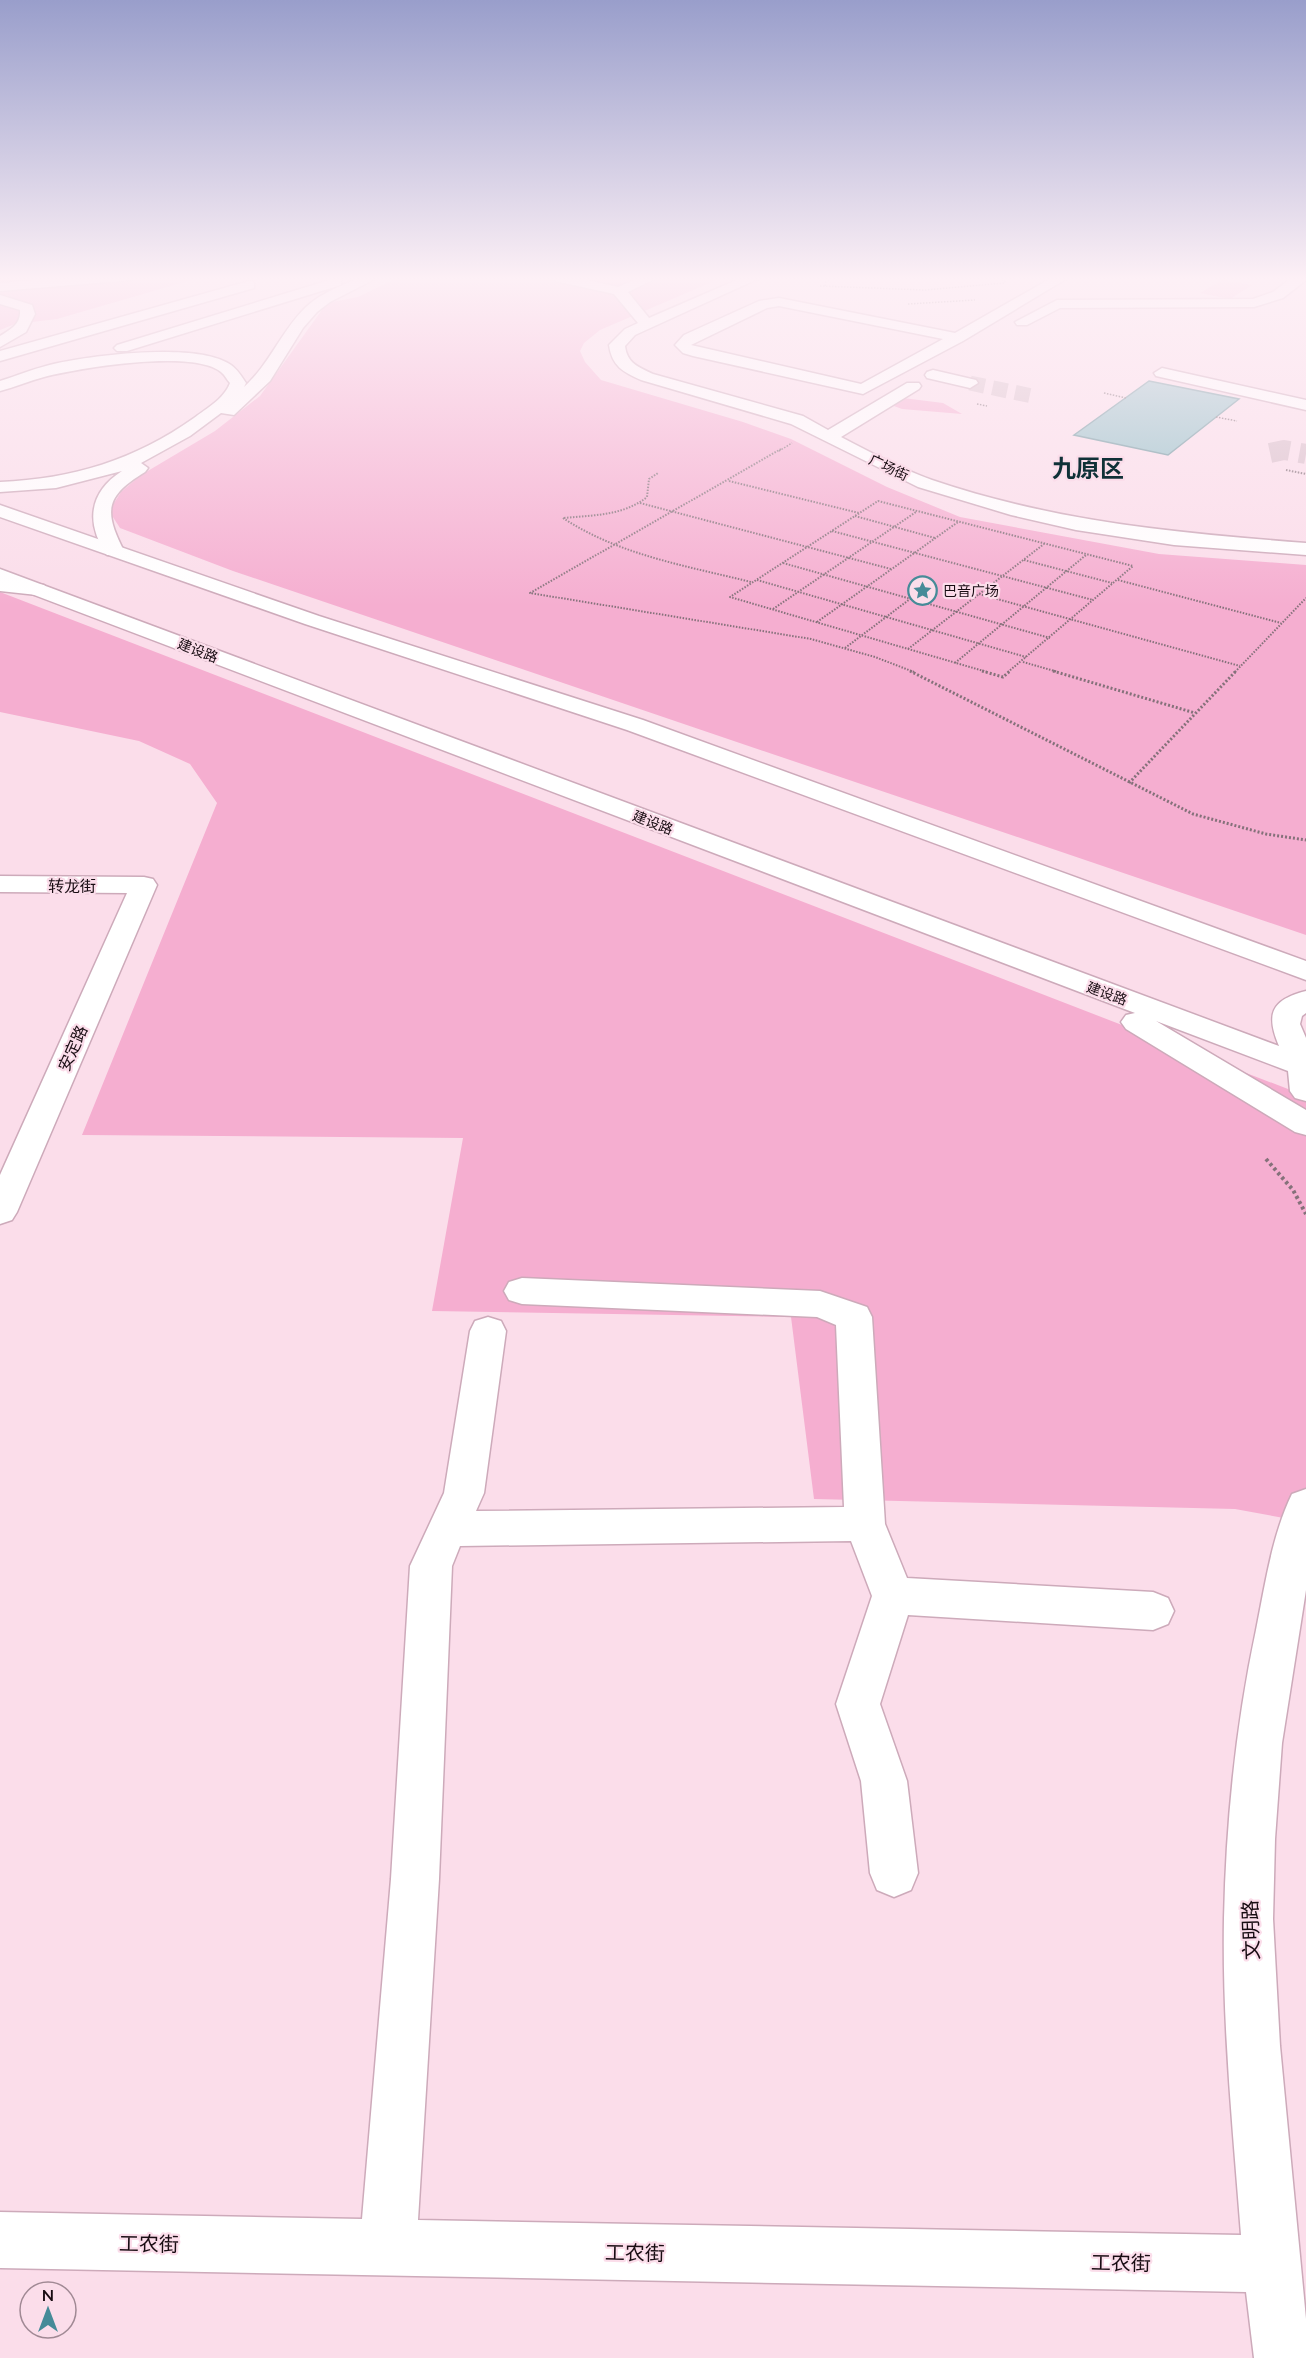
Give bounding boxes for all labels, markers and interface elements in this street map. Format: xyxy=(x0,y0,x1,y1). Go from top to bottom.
street label: 广场街 xyxy=(866,450,912,484)
district label: 九原区 xyxy=(1052,453,1124,482)
place icon: 巴音广场 xyxy=(906,574,938,606)
place label: 巴音广场 xyxy=(943,582,999,599)
street label: 建设路 xyxy=(175,635,221,665)
street label: 建设路 xyxy=(630,807,676,837)
street label: 转龙街 xyxy=(48,876,96,895)
street label: 建设路 xyxy=(1084,978,1130,1008)
street label: 安定路 xyxy=(54,1022,90,1074)
street label: 文明路 xyxy=(1237,1900,1263,1960)
street label: 工农街 xyxy=(119,2230,179,2256)
street label: 工农街 xyxy=(605,2239,665,2265)
street label: 工农街 xyxy=(1091,2249,1151,2275)
north arrow xyxy=(18,2280,78,2340)
text: N xyxy=(42,2285,54,2304)

